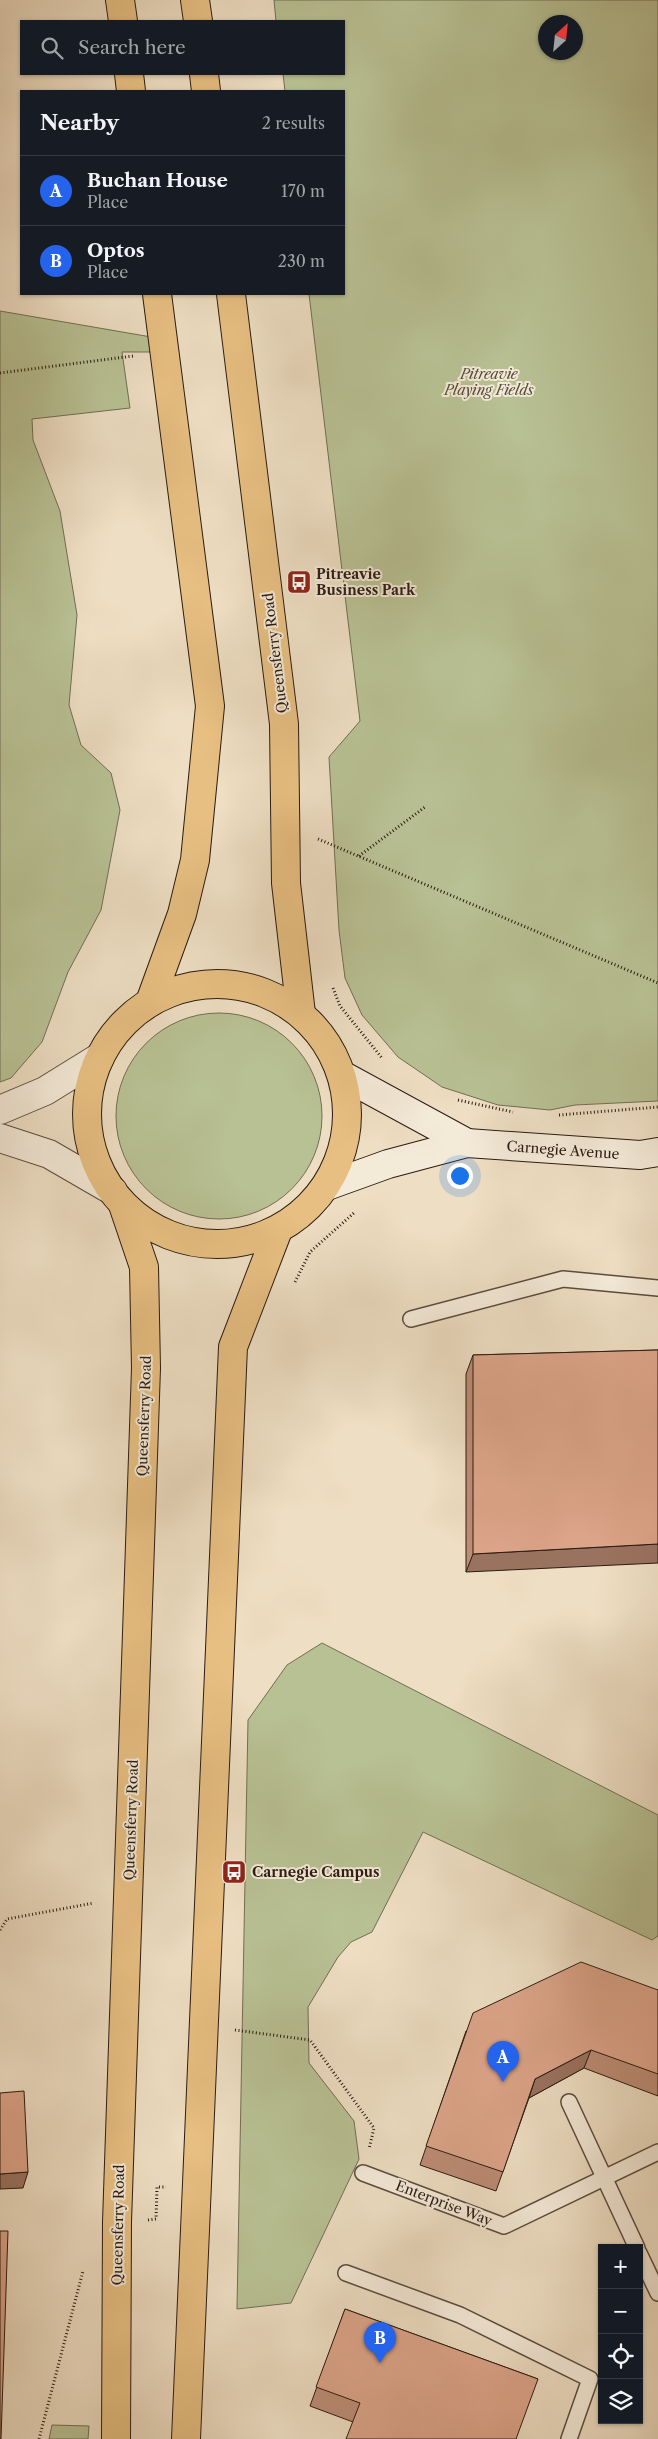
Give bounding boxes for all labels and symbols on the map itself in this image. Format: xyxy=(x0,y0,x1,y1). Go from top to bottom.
north arrow xyxy=(538,15,583,60)
park label: Pitreavie Playing Fields xyxy=(443,365,535,399)
place label: Pitreavie Business Park xyxy=(316,565,416,599)
bus stop icon: Pitreavie Business Park xyxy=(286,569,312,595)
street label: Queensferry Road xyxy=(259,591,291,714)
street label: Carnegie Avenue xyxy=(506,1137,620,1163)
your location xyxy=(447,1163,473,1189)
street label: Queensferry Road xyxy=(133,1355,155,1477)
street label: Queensferry Road xyxy=(120,1759,142,1881)
bus stop icon: Carnegie Campus xyxy=(221,1859,247,1885)
place label: Carnegie Campus xyxy=(252,1863,380,1881)
pin: A xyxy=(487,2041,519,2082)
street label: Queensferry Road xyxy=(108,2164,128,2286)
street label: Enterprise Way xyxy=(393,2176,495,2230)
pin: B xyxy=(364,2322,396,2363)

